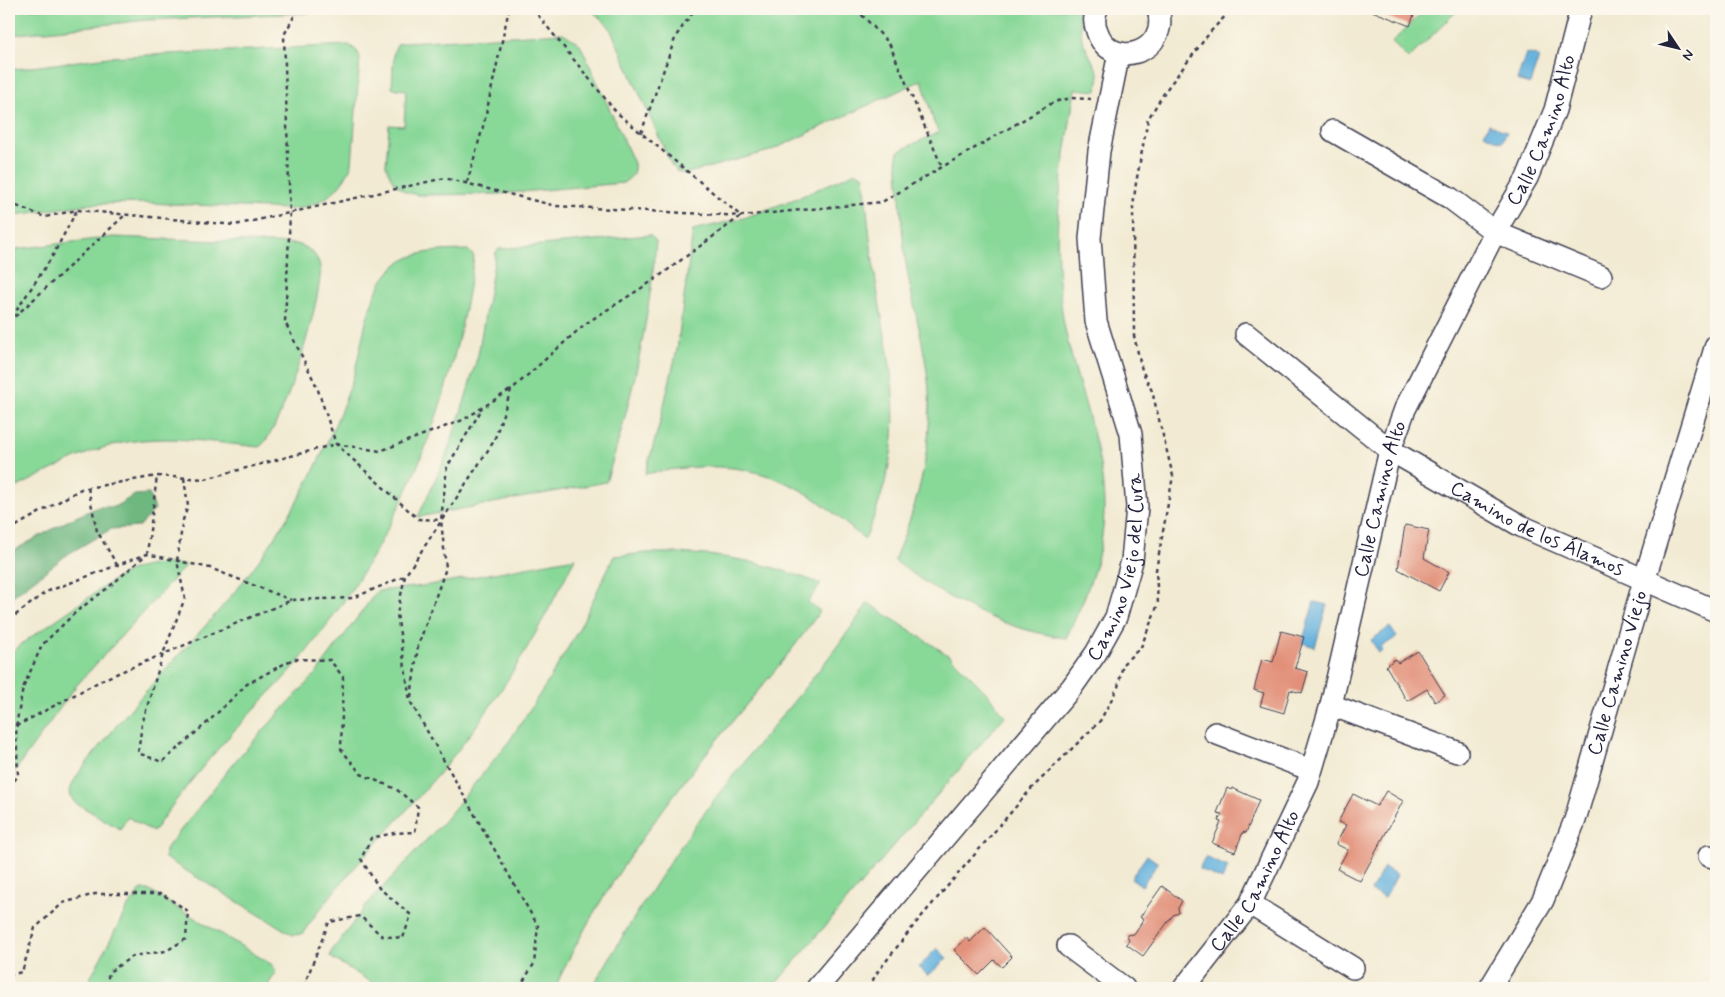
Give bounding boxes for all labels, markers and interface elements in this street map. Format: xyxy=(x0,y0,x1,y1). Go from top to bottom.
north arrow xyxy=(1652,22,1702,72)
text: N xyxy=(1678,46,1698,64)
street label: Calle Camino Alto xyxy=(1500,52,1582,211)
street label: Calle Camino Alto xyxy=(1348,417,1413,580)
street label: Camino Viejo del Cura xyxy=(1081,471,1151,667)
street label: Camino de los Álamos xyxy=(1445,474,1628,583)
street label: Calle Camino Viejo xyxy=(1581,587,1654,758)
street label: Calle Camino Alto xyxy=(1204,806,1306,958)

